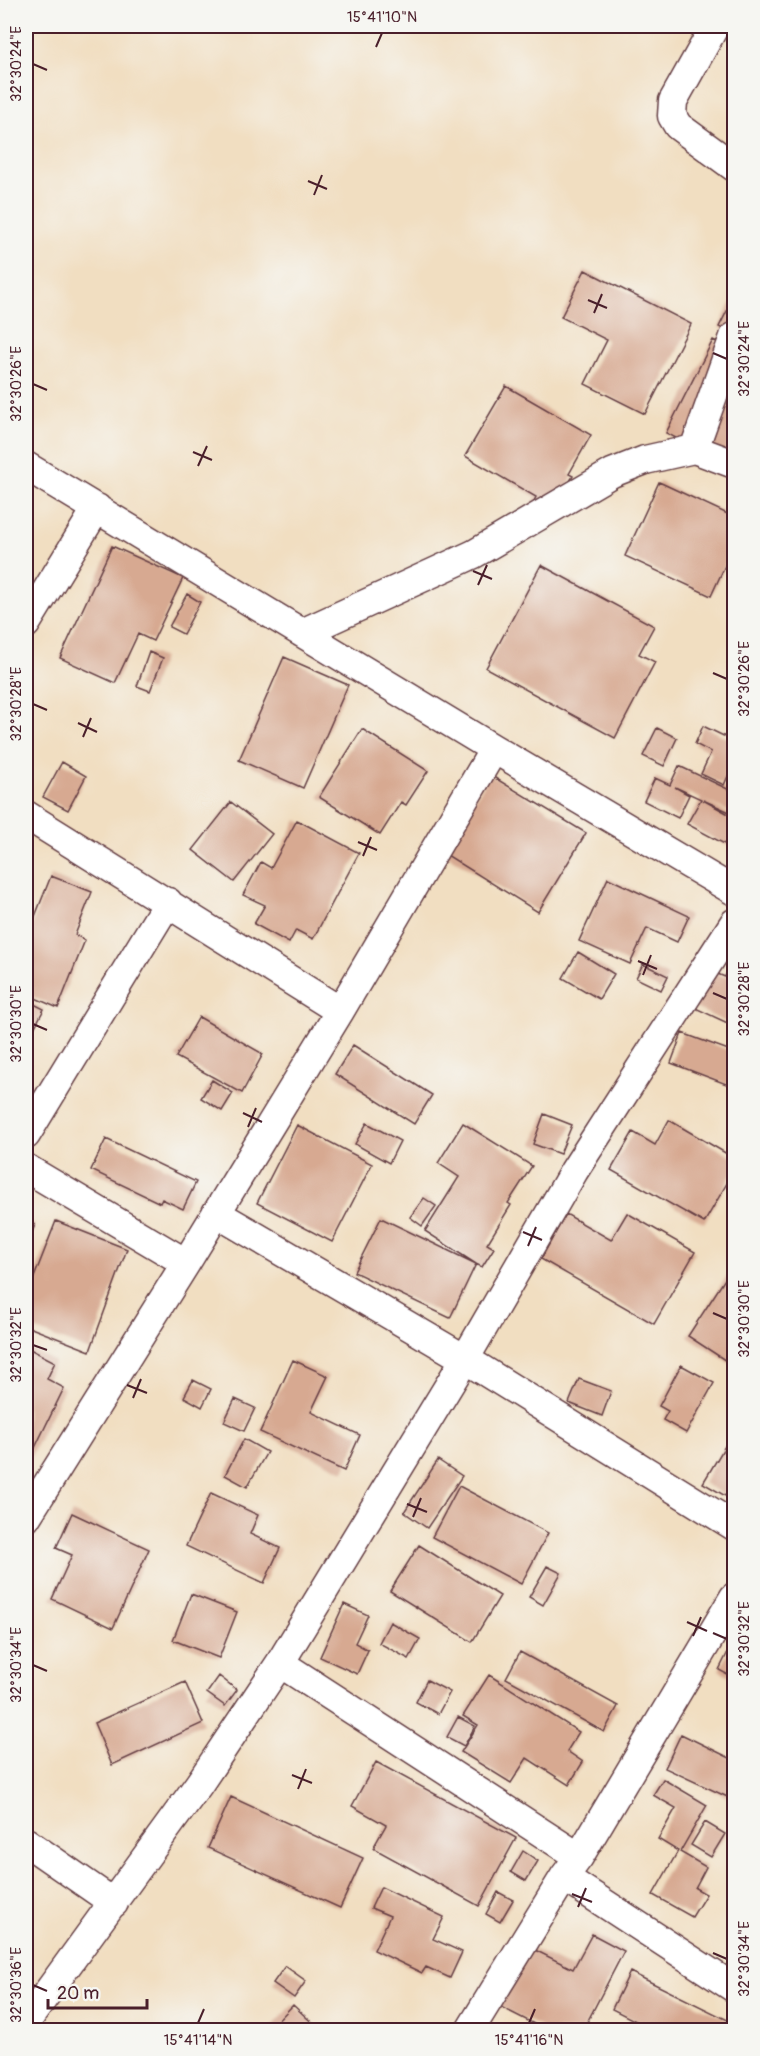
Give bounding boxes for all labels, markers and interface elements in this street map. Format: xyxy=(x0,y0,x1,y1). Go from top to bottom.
text: 15°41'10"N xyxy=(347,8,417,27)
text: 32°30'24"E xyxy=(7,26,26,102)
text: 32°30'24"E xyxy=(735,321,754,397)
text: 32°30'26"E xyxy=(7,346,26,422)
text: 32°30'26"E xyxy=(735,641,754,717)
text: 32°30'28"E xyxy=(7,666,26,741)
text: 32°30'28"E xyxy=(735,961,754,1036)
text: 32°30'30"E xyxy=(7,985,26,1063)
text: 32°30'30"E xyxy=(735,1280,754,1358)
text: 32°30'32"E xyxy=(7,1307,26,1383)
text: 32°30'32"E xyxy=(735,1601,754,1677)
text: 32°30'34"E xyxy=(7,1627,26,1703)
text: 32°30'34"E xyxy=(735,1921,754,1997)
text: 32°30'36"E xyxy=(7,1947,26,2023)
scale bar xyxy=(48,1972,147,2010)
text: 20 m xyxy=(57,1982,99,2005)
text: 15°41'14"N xyxy=(164,2031,232,2050)
text: 15°41'16"N xyxy=(495,2031,563,2050)

